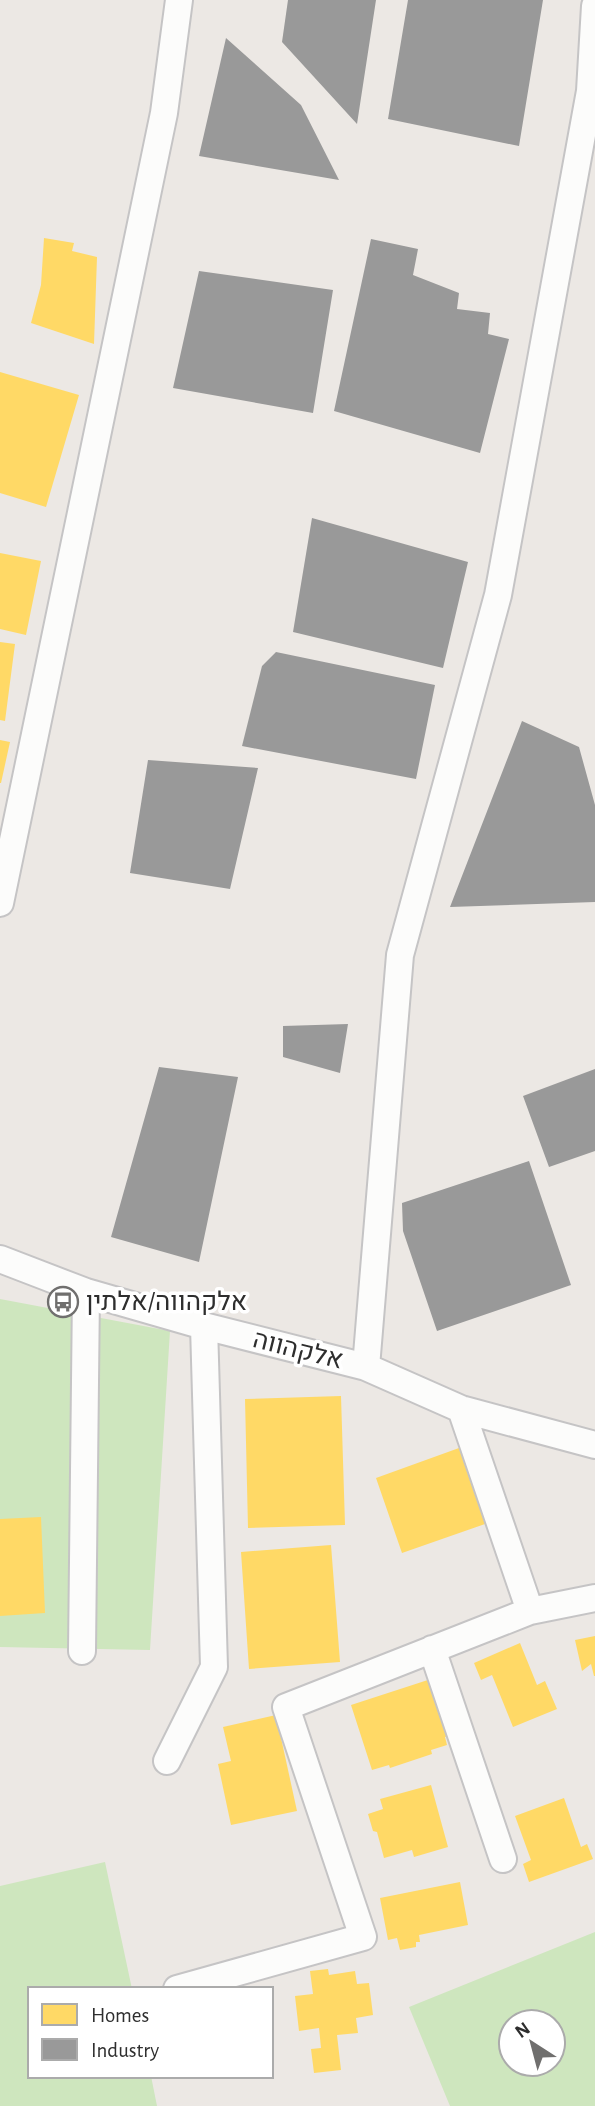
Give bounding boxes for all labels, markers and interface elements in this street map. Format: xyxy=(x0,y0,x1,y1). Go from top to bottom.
bus stop icon: אלקהווה/אלתין xyxy=(46,1285,80,1319)
place label: אלקהווה/אלתין xyxy=(86,1289,247,1315)
street label: אלקהווה xyxy=(250,1326,346,1374)
legend xyxy=(28,1987,273,2078)
text: Homes xyxy=(91,2005,149,2026)
north arrow xyxy=(497,2008,567,2078)
text: N xyxy=(512,2019,534,2042)
text: Industry xyxy=(91,2040,159,2061)

